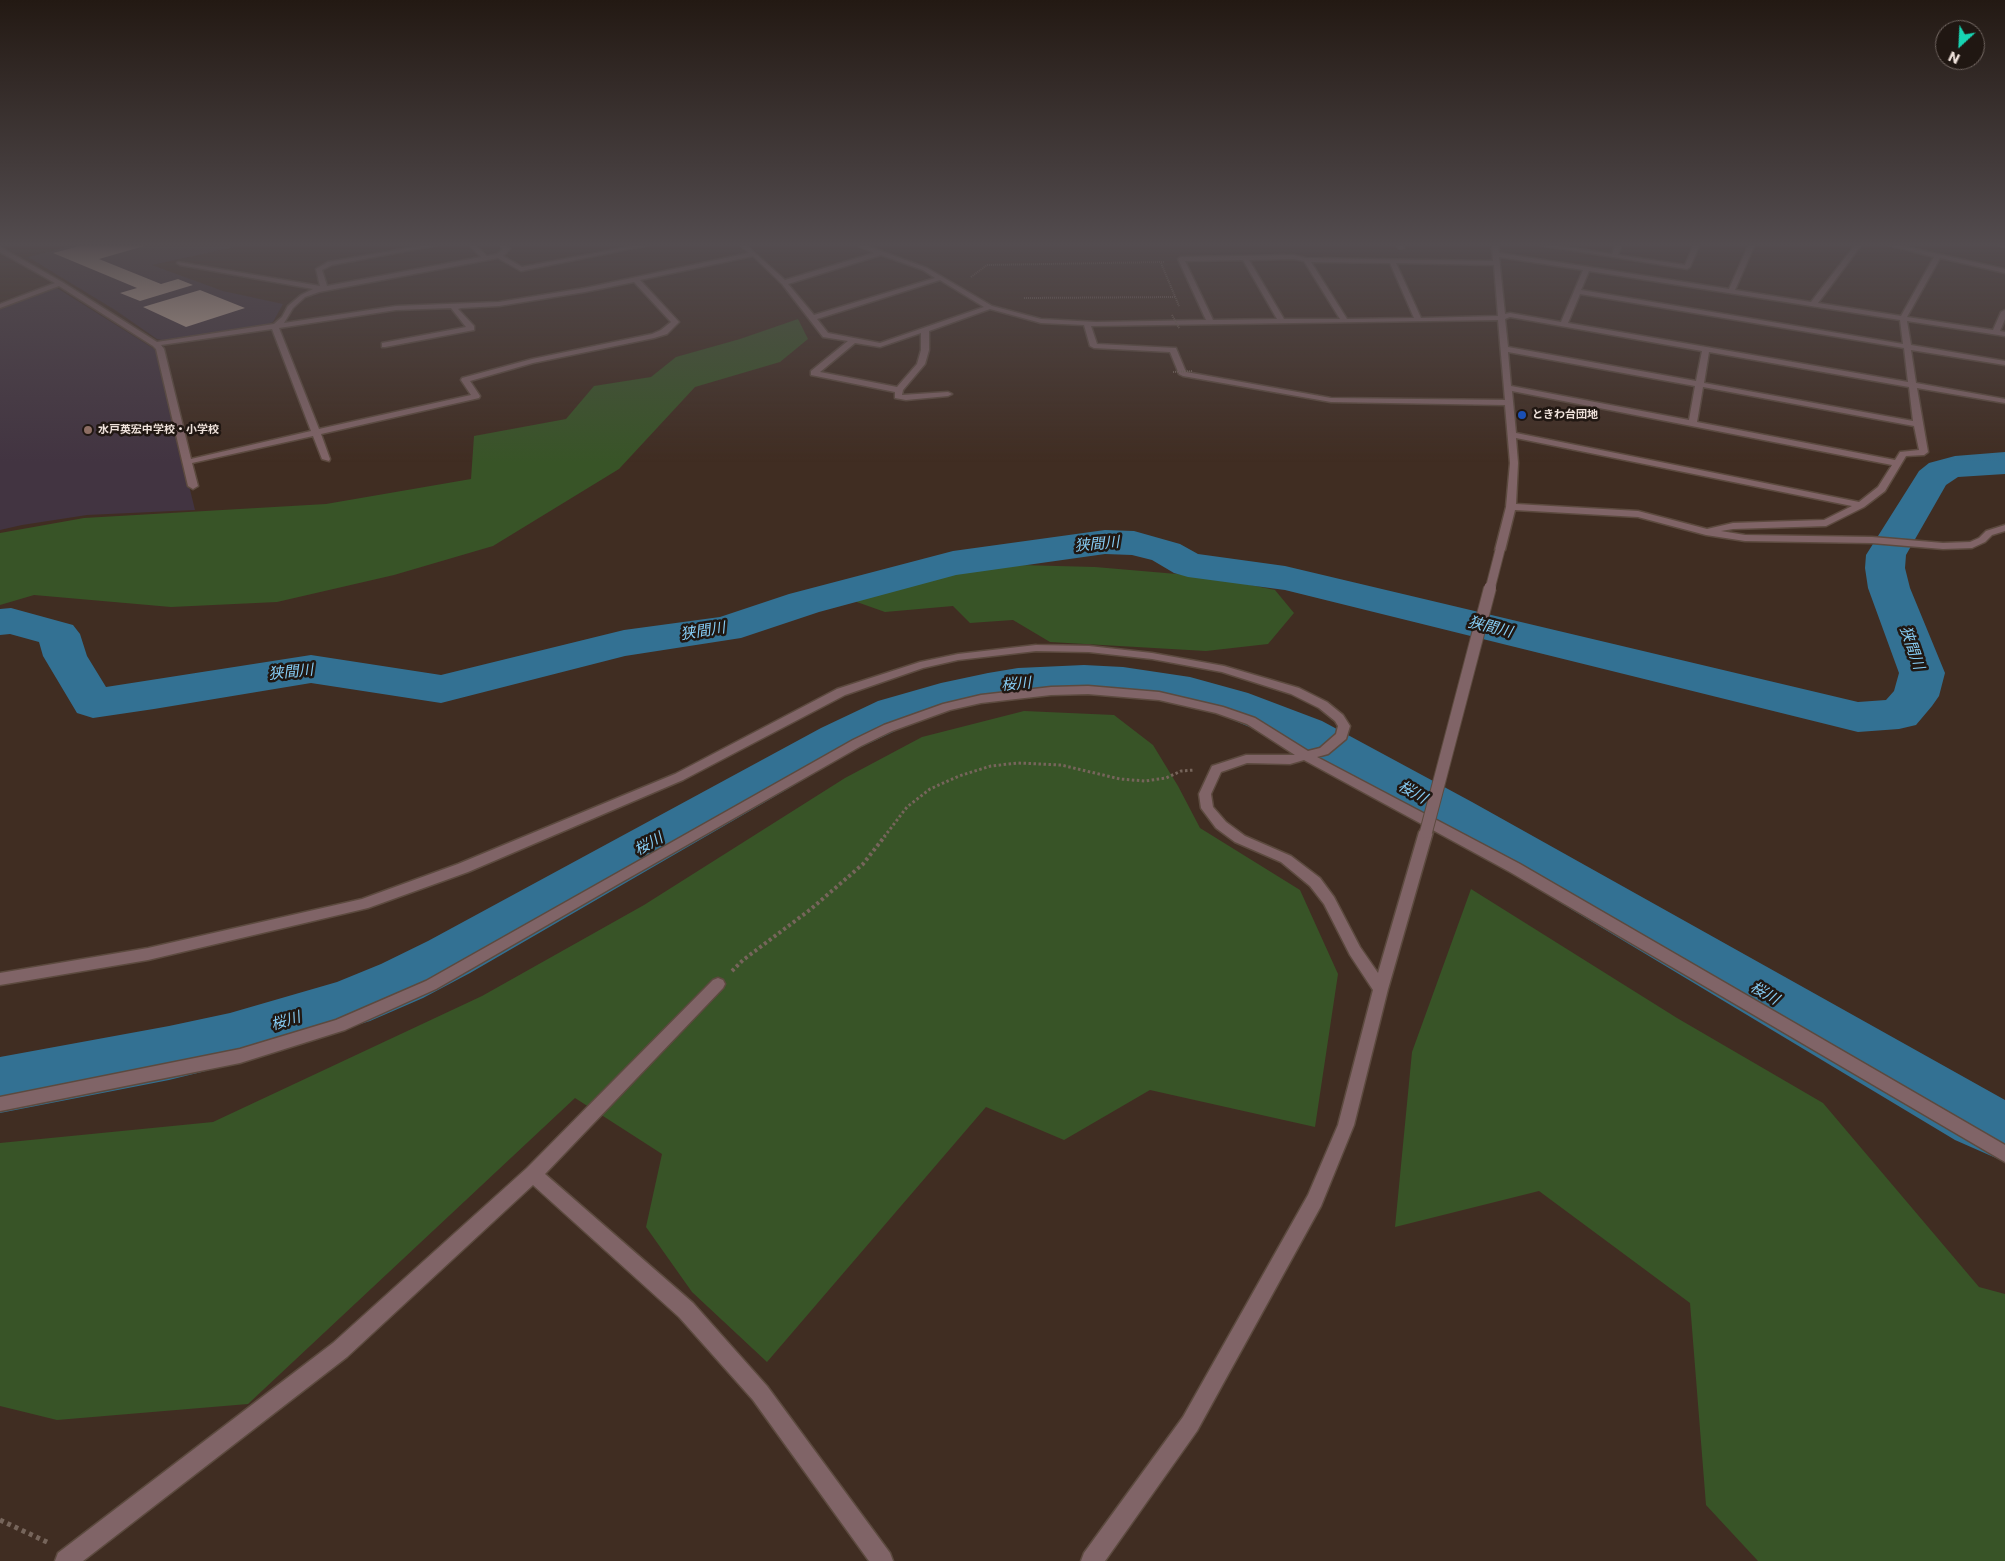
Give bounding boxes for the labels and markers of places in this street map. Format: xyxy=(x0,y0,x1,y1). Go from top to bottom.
place label: ときわ台団地 xyxy=(1532,408,1598,422)
marker: ときわ台団地 xyxy=(1516,409,1528,421)
place label: 水戸英宏中学校・小学校 xyxy=(98,423,219,437)
marker: 水戸英宏中学校・小学校 xyxy=(82,424,94,436)

